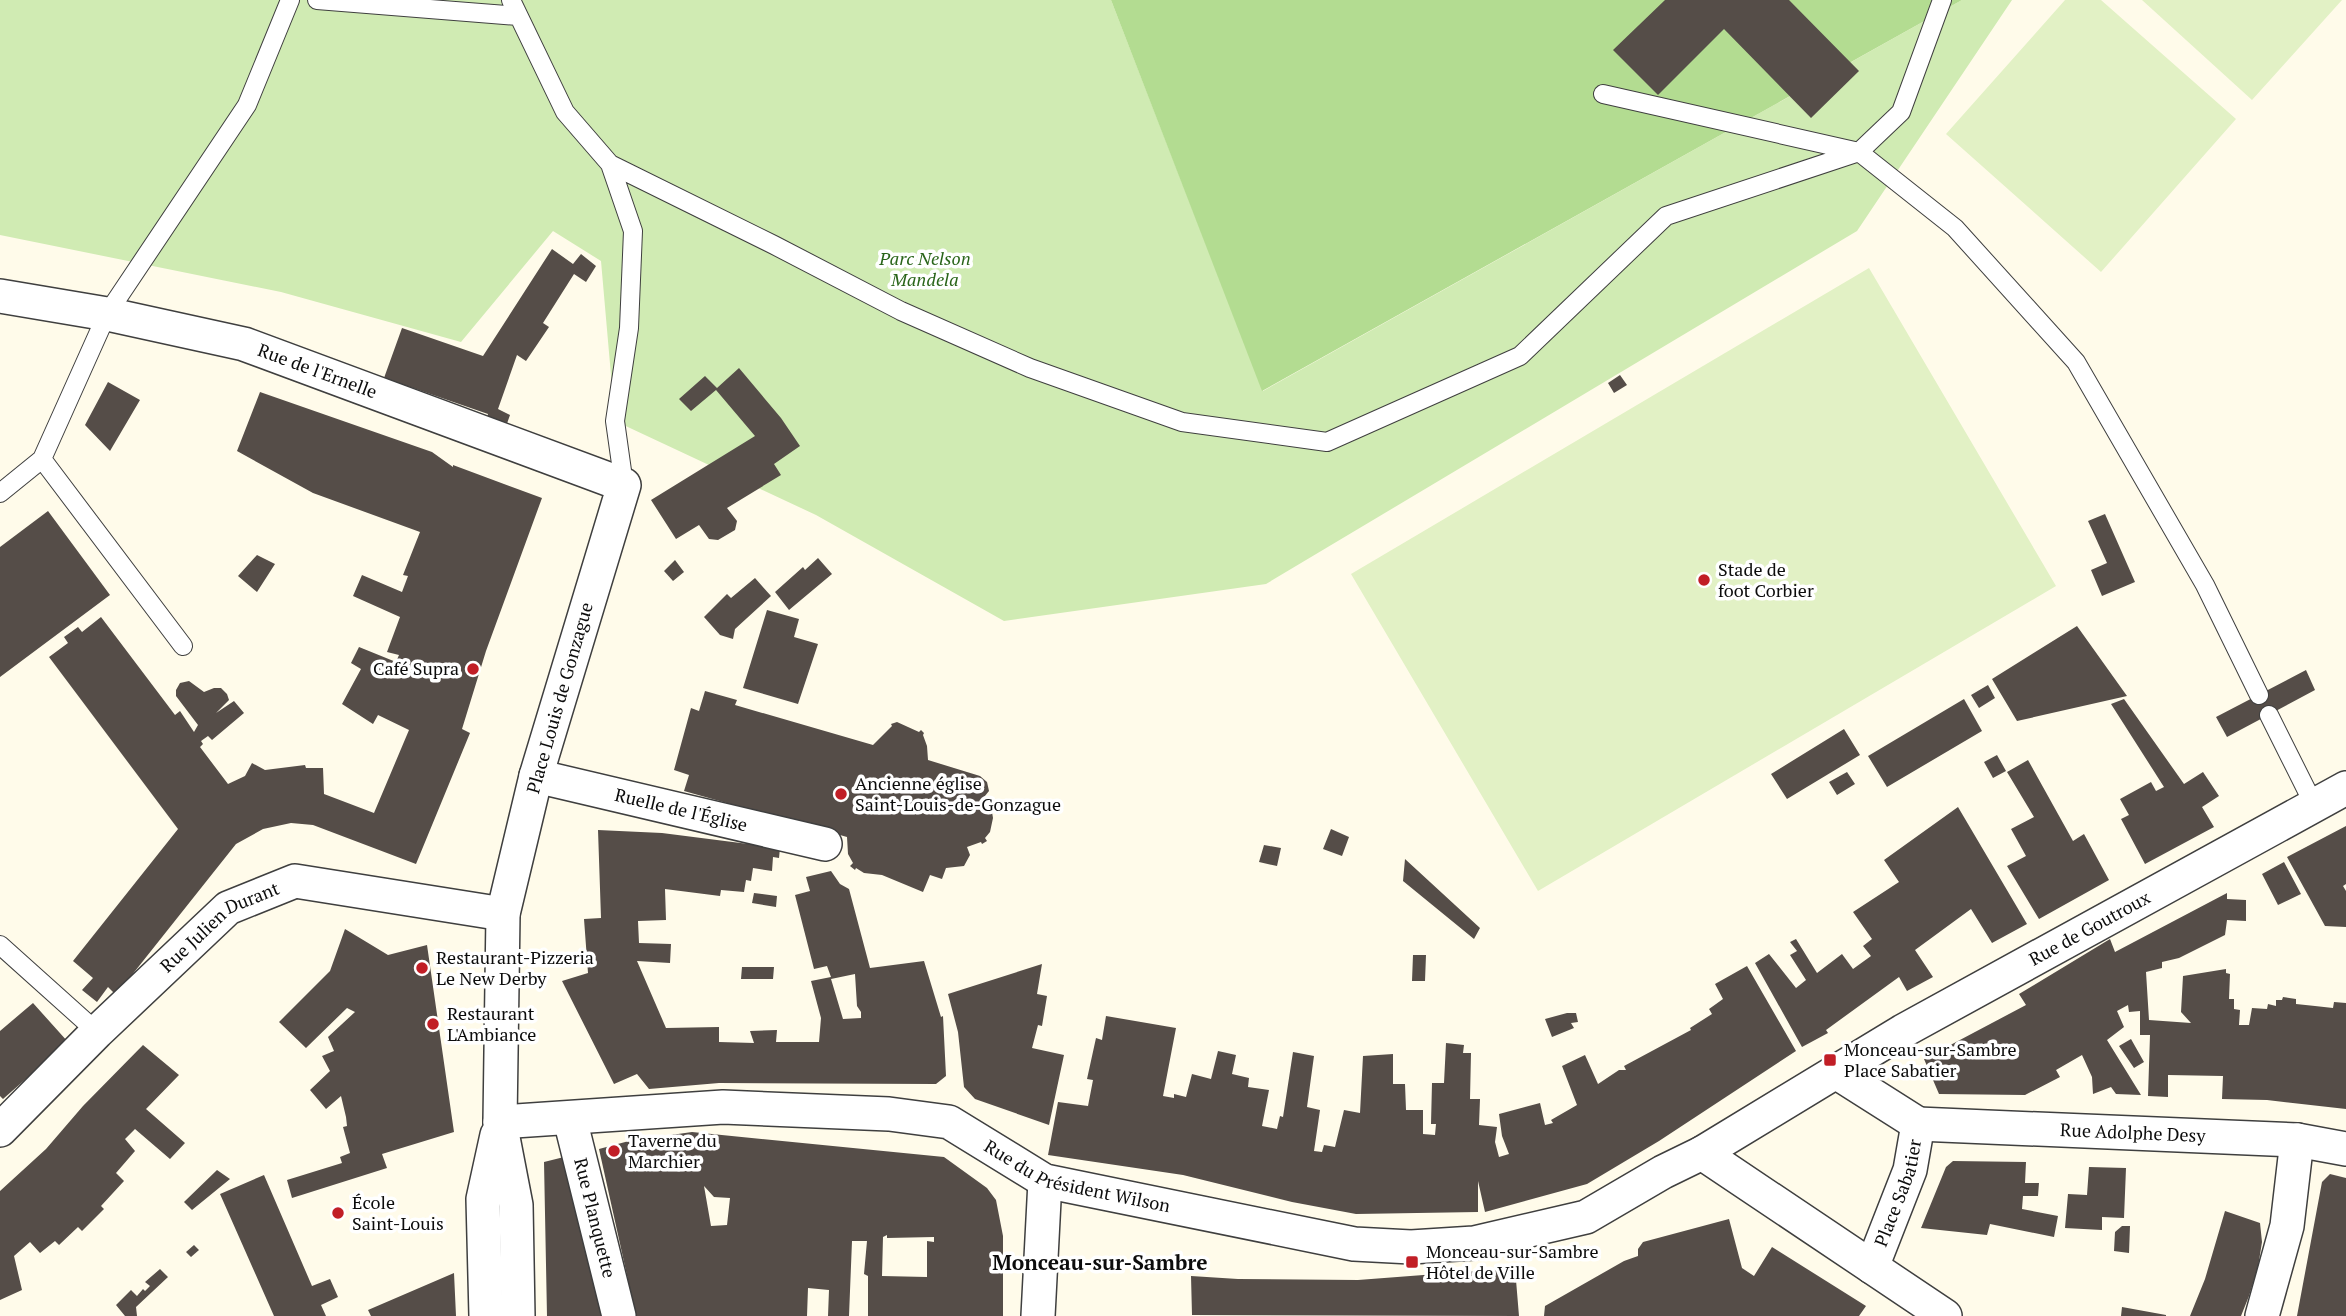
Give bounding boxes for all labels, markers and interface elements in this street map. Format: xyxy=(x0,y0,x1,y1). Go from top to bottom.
park label: Parc Nelson Mandela xyxy=(878,246,971,291)
street label: Rue de l'Ernelle xyxy=(255,337,381,403)
place label: Stade de foot Corbier xyxy=(1718,557,1814,602)
marker: Stade de foot Corbier xyxy=(1696,572,1712,588)
street label: Place Louis de Gonzague xyxy=(520,599,598,796)
place label: Café Supra xyxy=(373,656,459,680)
marker: Café Supra xyxy=(465,661,481,677)
place label: Ancienne église Saint-Louis-de-Gonzague xyxy=(855,771,1061,816)
street label: Ruelle de l'Église xyxy=(612,782,750,836)
marker: Ancienne église Saint-Louis-de-Gonzague xyxy=(833,786,849,802)
street label: Rue Julien Durant xyxy=(155,876,283,977)
street label: Rue de Goutroux xyxy=(2024,885,2155,971)
place label: Restaurant-Pizzeria Le New Derby xyxy=(436,945,594,990)
marker: Restaurant-Pizzeria Le New Derby xyxy=(414,960,430,976)
place label: Restaurant L'Ambiance xyxy=(447,1001,536,1046)
marker: Restaurant L'Ambiance xyxy=(425,1016,441,1032)
place label: Monceau-sur-Sambre Place Sabatier xyxy=(1844,1037,2016,1082)
marker: Monceau-sur-Sambre Place Sabatier xyxy=(1822,1052,1838,1068)
street label: Rue Adolphe Desy xyxy=(2060,1117,2207,1147)
place label: Taverne du Marchier xyxy=(628,1128,717,1173)
street label: Rue du Président Wilson xyxy=(980,1134,1173,1217)
street label: Place Sabatier xyxy=(1868,1137,1926,1250)
marker: Taverne du Marchier xyxy=(606,1143,622,1159)
street label: Rue Planquette xyxy=(569,1155,622,1280)
place label: École Saint-Louis xyxy=(352,1190,444,1235)
marker: École Saint-Louis xyxy=(330,1205,346,1221)
place label: Monceau-sur-Sambre Hôtel de Ville xyxy=(1426,1239,1598,1284)
district label: Monceau-sur-Sambre xyxy=(992,1248,1208,1276)
marker: Monceau-sur-Sambre Hôtel de Ville xyxy=(1404,1254,1420,1270)

